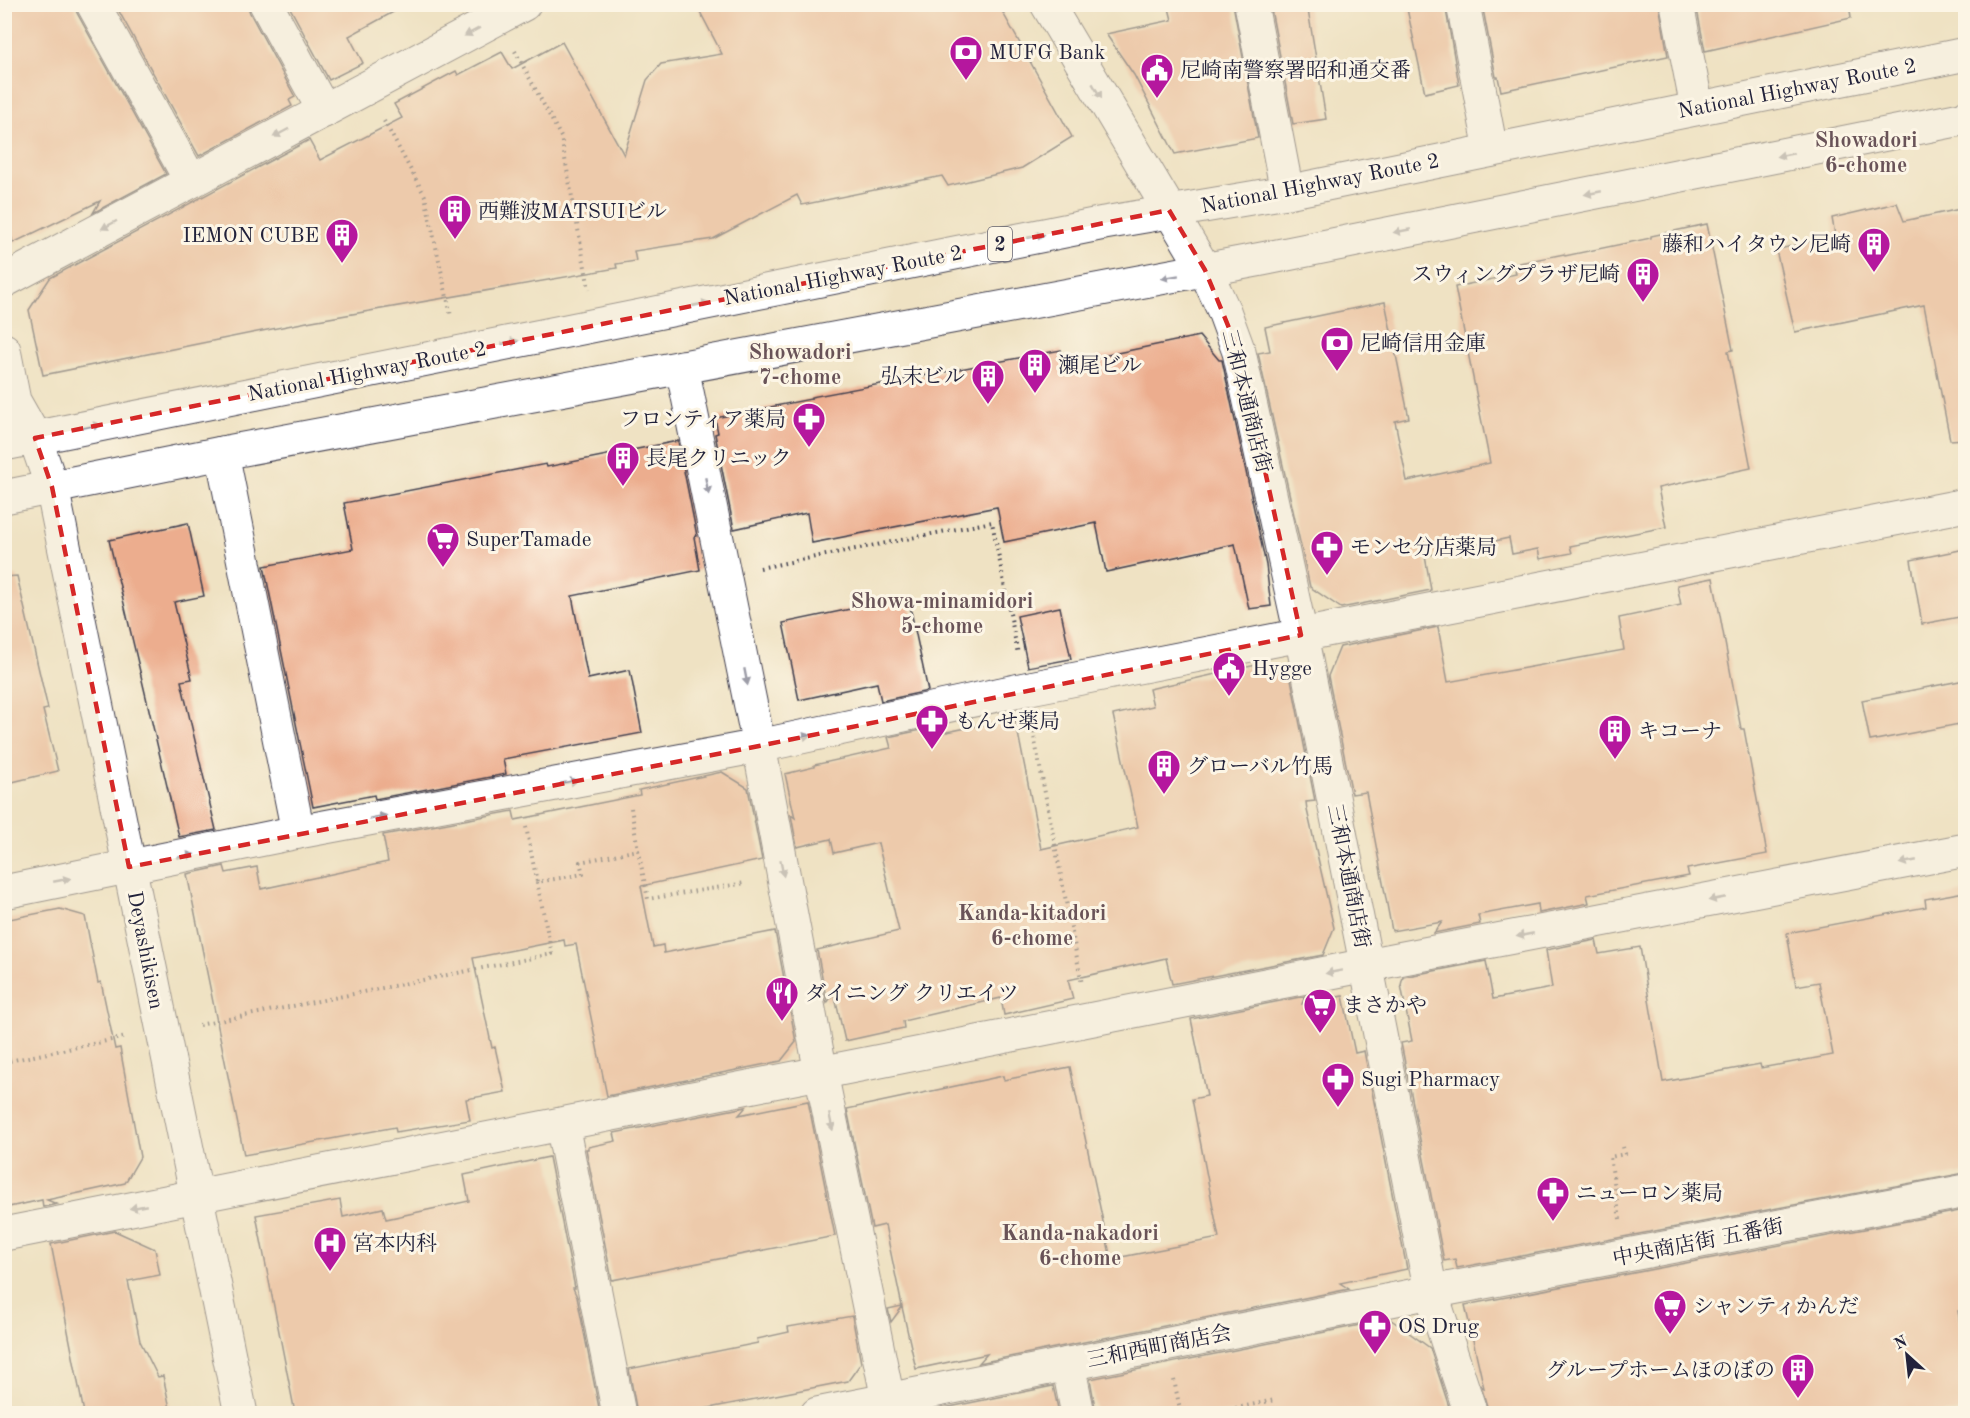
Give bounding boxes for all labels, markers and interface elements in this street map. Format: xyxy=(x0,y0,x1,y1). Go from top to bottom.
one-way arrow xyxy=(463,27,480,37)
bank icon: MUFG Bank xyxy=(948,34,984,81)
place label: MUFG Bank xyxy=(989,43,1105,64)
public building icon: 尼崎南警察署昭和通交番 xyxy=(1139,52,1175,99)
street label: National Highway Route 2 xyxy=(1676,56,1918,123)
place label: 尼崎南警察署昭和通交番 xyxy=(1180,59,1411,82)
one-way arrow xyxy=(1092,83,1103,99)
one-way arrow xyxy=(273,128,290,138)
district label: Showadori 6-chome xyxy=(1814,130,1918,177)
one-way arrow xyxy=(1775,150,1794,160)
street label: National Highway Route 2 xyxy=(1199,151,1441,218)
one-way arrow xyxy=(1584,189,1603,198)
building icon: 西難波MATSUIビル xyxy=(437,193,473,240)
place label: 西難波MATSUIビル xyxy=(478,200,667,223)
building icon: IEMON CUBE xyxy=(324,217,360,264)
one-way arrow xyxy=(100,220,117,230)
place label: IEMON CUBE xyxy=(182,226,319,247)
building icon: 藤和ハイタウン尼崎 xyxy=(1856,226,1892,273)
road number: 2 xyxy=(988,227,1012,261)
one-way arrow xyxy=(1393,227,1412,236)
one-way arrow xyxy=(1027,231,1046,240)
place label: 藤和ハイタウン尼崎 xyxy=(1662,233,1851,256)
street label: National Highway Route 2 xyxy=(722,243,964,310)
building icon: スウィングプラザ尼崎 xyxy=(1625,256,1661,303)
place label: スウィングプラザ尼崎 xyxy=(1412,263,1620,286)
one-way arrow xyxy=(1160,272,1179,281)
one-way arrow xyxy=(691,299,710,308)
bank icon: 尼崎信用金庫 xyxy=(1319,325,1355,372)
street label: 三和本通商店街 xyxy=(1218,327,1275,475)
place label: 尼崎信用金庫 xyxy=(1360,332,1486,355)
one-way arrow xyxy=(500,337,519,346)
street label: National Highway Route 2 xyxy=(246,339,488,406)
district label: Showadori 7-chome xyxy=(748,342,852,389)
building icon: 瀬尾ビル xyxy=(1017,347,1053,394)
place label: 瀬尾ビル xyxy=(1058,354,1142,377)
building icon: 弘末ビル xyxy=(970,358,1006,405)
place label: 弘末ビル xyxy=(881,365,965,388)
pharmacy icon: フロンティア薬局 xyxy=(791,401,827,448)
place label: フロンティア薬局 xyxy=(620,408,786,431)
one-way arrow xyxy=(83,421,102,430)
building icon: 長尾クリニック xyxy=(605,440,641,487)
place label: 長尾クリニック xyxy=(646,447,792,470)
one-way arrow xyxy=(703,476,712,495)
supermarket icon: SuperTamade xyxy=(425,521,461,568)
pharmacy icon: モンセ分店薬局 xyxy=(1309,529,1345,576)
place label: SuperTamade xyxy=(466,530,591,551)
place label: モンセ分店薬局 xyxy=(1350,536,1497,559)
district label: Showa-minamidori 5-chome xyxy=(851,591,1033,638)
public building icon: Hygge xyxy=(1211,650,1247,697)
place label: Hygge xyxy=(1252,659,1312,680)
one-way arrow xyxy=(741,668,751,686)
pharmacy icon: もんせ薬局 xyxy=(914,703,950,750)
place label: もんせ薬局 xyxy=(955,710,1060,733)
building icon: キコーナ xyxy=(1597,713,1633,760)
place label: キコーナ xyxy=(1638,722,1722,743)
one-way arrow xyxy=(793,731,811,741)
building icon: グローバル竹馬 xyxy=(1146,748,1182,795)
place label: グローバル竹馬 xyxy=(1187,755,1333,778)
one-way arrow xyxy=(560,777,579,786)
street label: 三和本通商店街 xyxy=(1323,802,1374,950)
one-way arrow xyxy=(368,813,387,822)
one-way arrow xyxy=(177,850,196,860)
one-way arrow xyxy=(1899,857,1917,867)
one-way arrow xyxy=(778,859,787,878)
one-way arrow xyxy=(53,875,72,884)
street label: Deyashikisen xyxy=(123,889,166,1011)
one-way arrow xyxy=(1707,894,1726,903)
district label: Kanda-kitadori 6-chome xyxy=(958,903,1106,950)
one-way arrow xyxy=(1515,931,1534,940)
one-way arrow xyxy=(1324,968,1343,977)
restaurant icon: ダイニング クリエイツ xyxy=(764,975,800,1022)
place label: ダイニング クリエイツ xyxy=(805,983,1019,1005)
supermarket icon: まさかや xyxy=(1302,987,1338,1034)
place label: まさかや xyxy=(1343,995,1427,1017)
pharmacy icon: Sugi Pharmacy xyxy=(1320,1061,1356,1108)
place label: Sugi Pharmacy xyxy=(1361,1070,1500,1091)
one-way arrow xyxy=(827,1112,836,1131)
pharmacy icon: ニューロン薬局 xyxy=(1535,1175,1571,1222)
place label: ニューロン薬局 xyxy=(1576,1182,1723,1205)
one-way arrow xyxy=(128,1203,147,1212)
street label: 中央商店街 五番街 xyxy=(1611,1215,1786,1270)
district label: Kanda-nakadori 6-chome xyxy=(1001,1223,1159,1270)
hospital icon: 宮本内科 xyxy=(312,1225,348,1272)
place label: 宮本内科 xyxy=(353,1232,437,1255)
supermarket icon: シャンティかんだ xyxy=(1652,1288,1688,1335)
place label: シャンティかんだ xyxy=(1693,1296,1859,1318)
pharmacy icon: OS Drug xyxy=(1357,1308,1393,1355)
place label: OS Drug xyxy=(1398,1317,1480,1338)
street label: 三和西町商店会 xyxy=(1085,1321,1233,1372)
north arrow xyxy=(1877,1325,1937,1385)
text: N xyxy=(1892,1333,1911,1353)
building icon: グループホームほのぼの xyxy=(1780,1352,1816,1399)
place label: グループホームほのぼの xyxy=(1546,1359,1775,1382)

